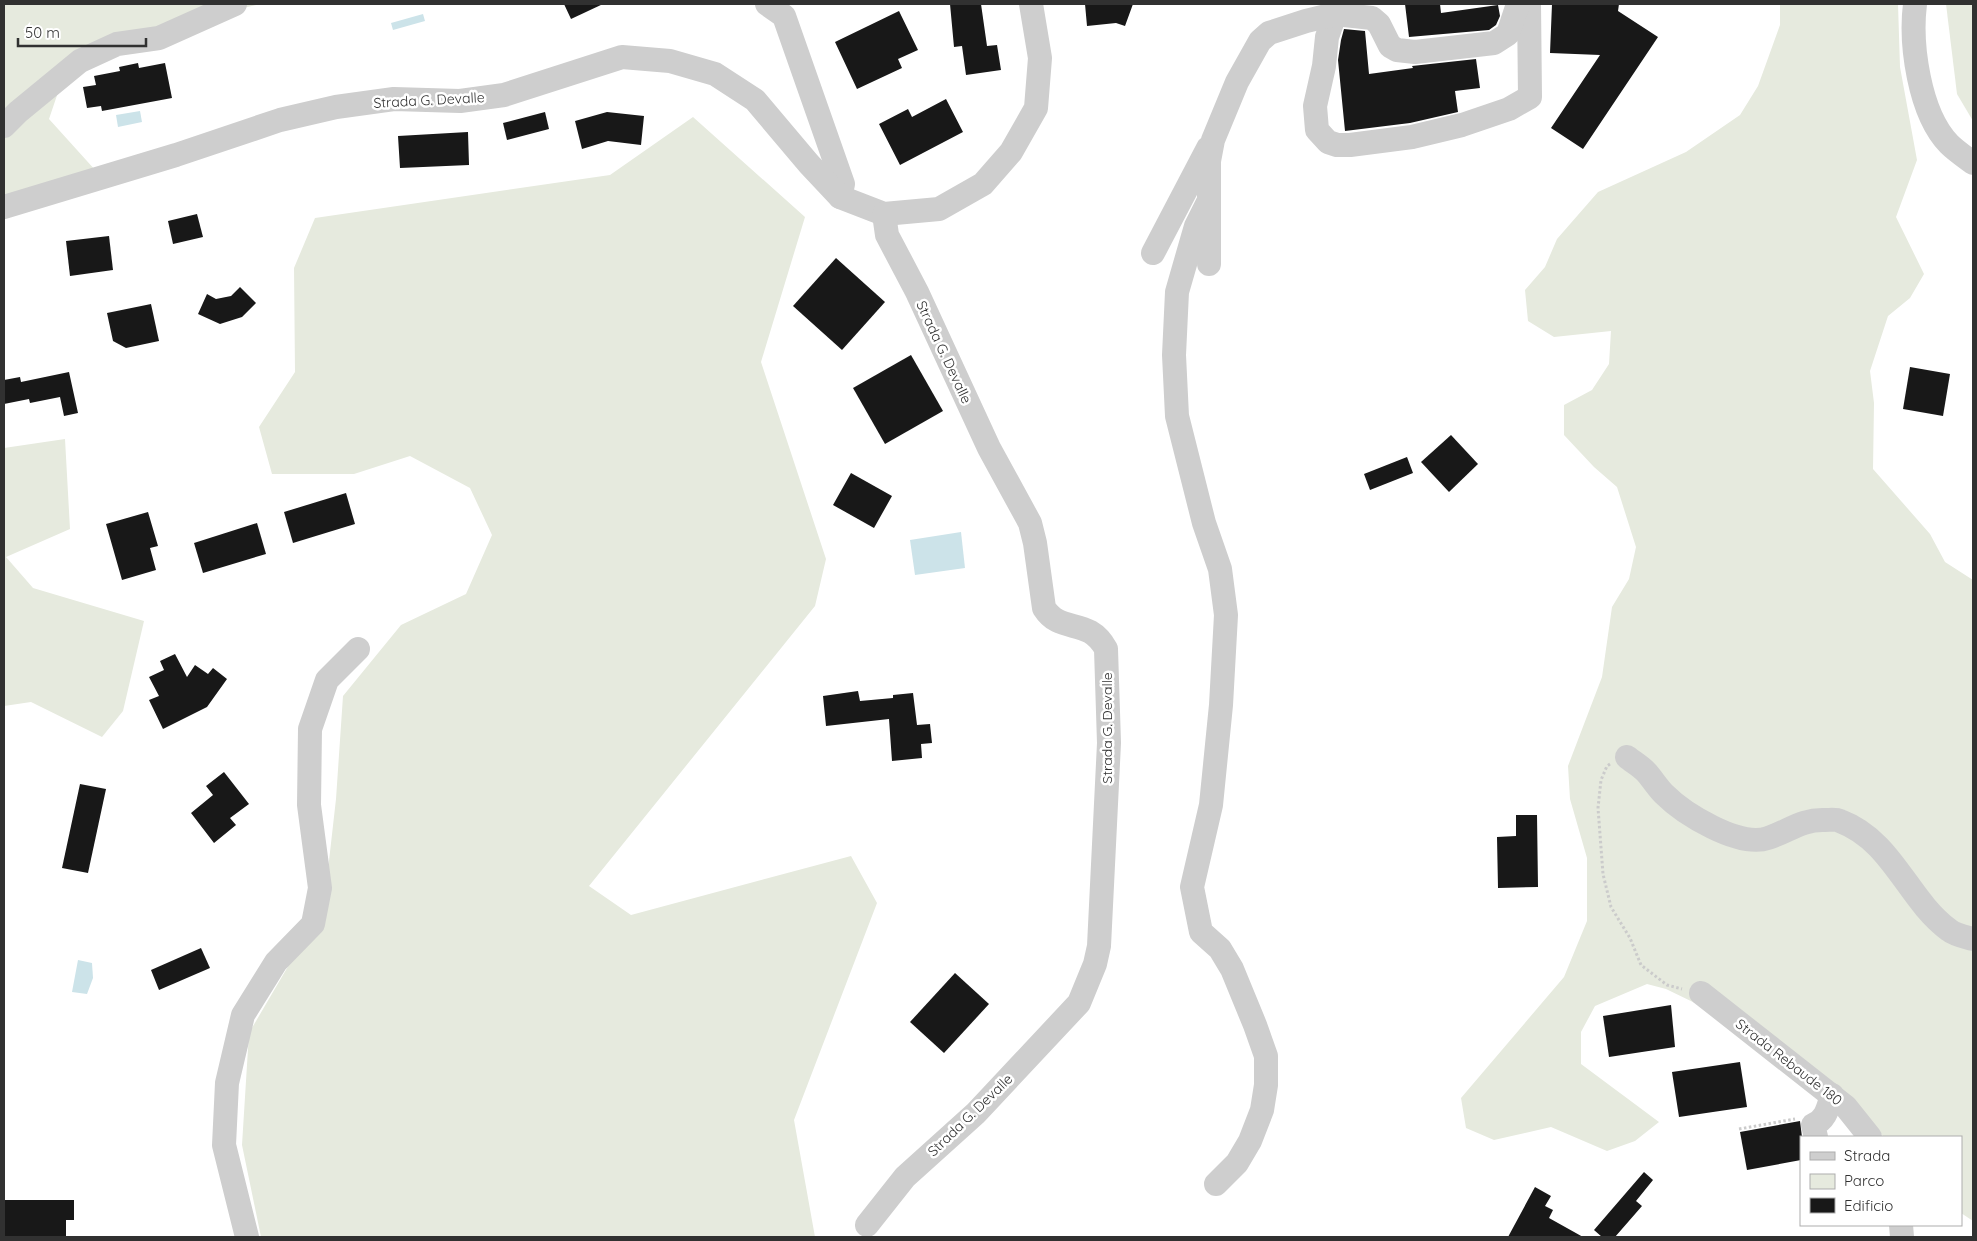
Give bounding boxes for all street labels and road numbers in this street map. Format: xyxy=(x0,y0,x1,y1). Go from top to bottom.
street label: Strada G. Devalle xyxy=(373,88,485,112)
street label: Strada G. Devalle xyxy=(912,298,976,406)
street label: Strada G. Devalle xyxy=(1098,672,1116,784)
street label: Strada Rebaude 180 xyxy=(1732,1015,1846,1109)
street label: Strada G. Devalle xyxy=(924,1070,1016,1160)

